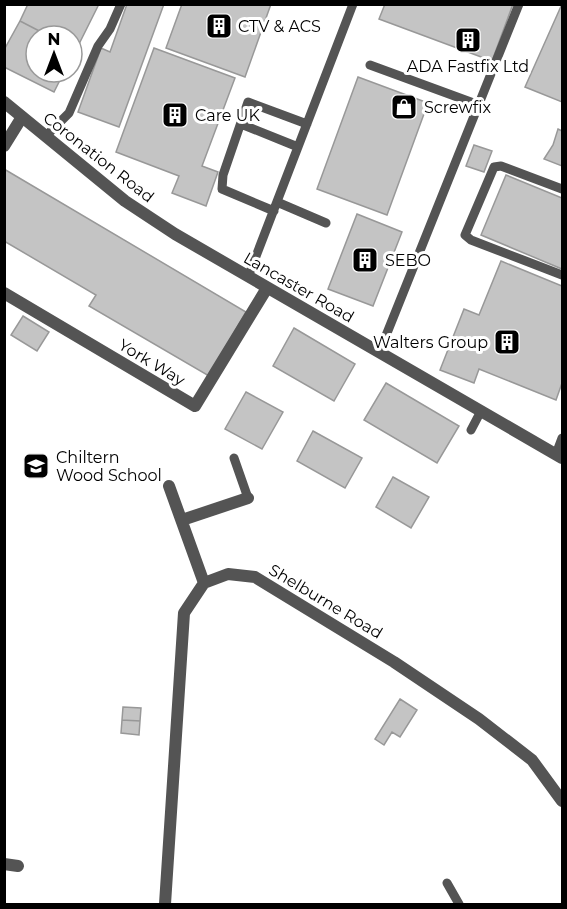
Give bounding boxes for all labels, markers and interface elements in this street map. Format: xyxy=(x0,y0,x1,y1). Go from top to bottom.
building icon: CTV & ACS xyxy=(204,11,234,41)
place label: CTV & ACS xyxy=(238,17,321,36)
north arrow xyxy=(24,24,84,84)
building icon: ADA Fastfix Ltd xyxy=(453,25,483,55)
text: N xyxy=(48,30,60,49)
place label: ADA Fastfix Ltd xyxy=(407,57,529,76)
shop icon: Screwfix xyxy=(389,92,419,122)
place label: Screwfix xyxy=(424,98,491,117)
building icon: Care UK xyxy=(160,100,190,130)
place label: Care UK xyxy=(195,106,260,125)
street label: Coronation Road xyxy=(40,108,158,206)
building icon: SEBO xyxy=(350,245,380,275)
street label: Lancaster Road xyxy=(240,248,357,327)
place label: SEBO xyxy=(385,251,431,270)
building icon: Walters Group xyxy=(492,327,522,357)
place label: Walters Group xyxy=(373,333,488,352)
street label: York Way xyxy=(115,335,189,390)
place label: Chiltern Wood School xyxy=(56,448,162,485)
school or university icon: Chiltern Wood School xyxy=(21,451,51,481)
street label: Shelburne Road xyxy=(266,560,386,643)

